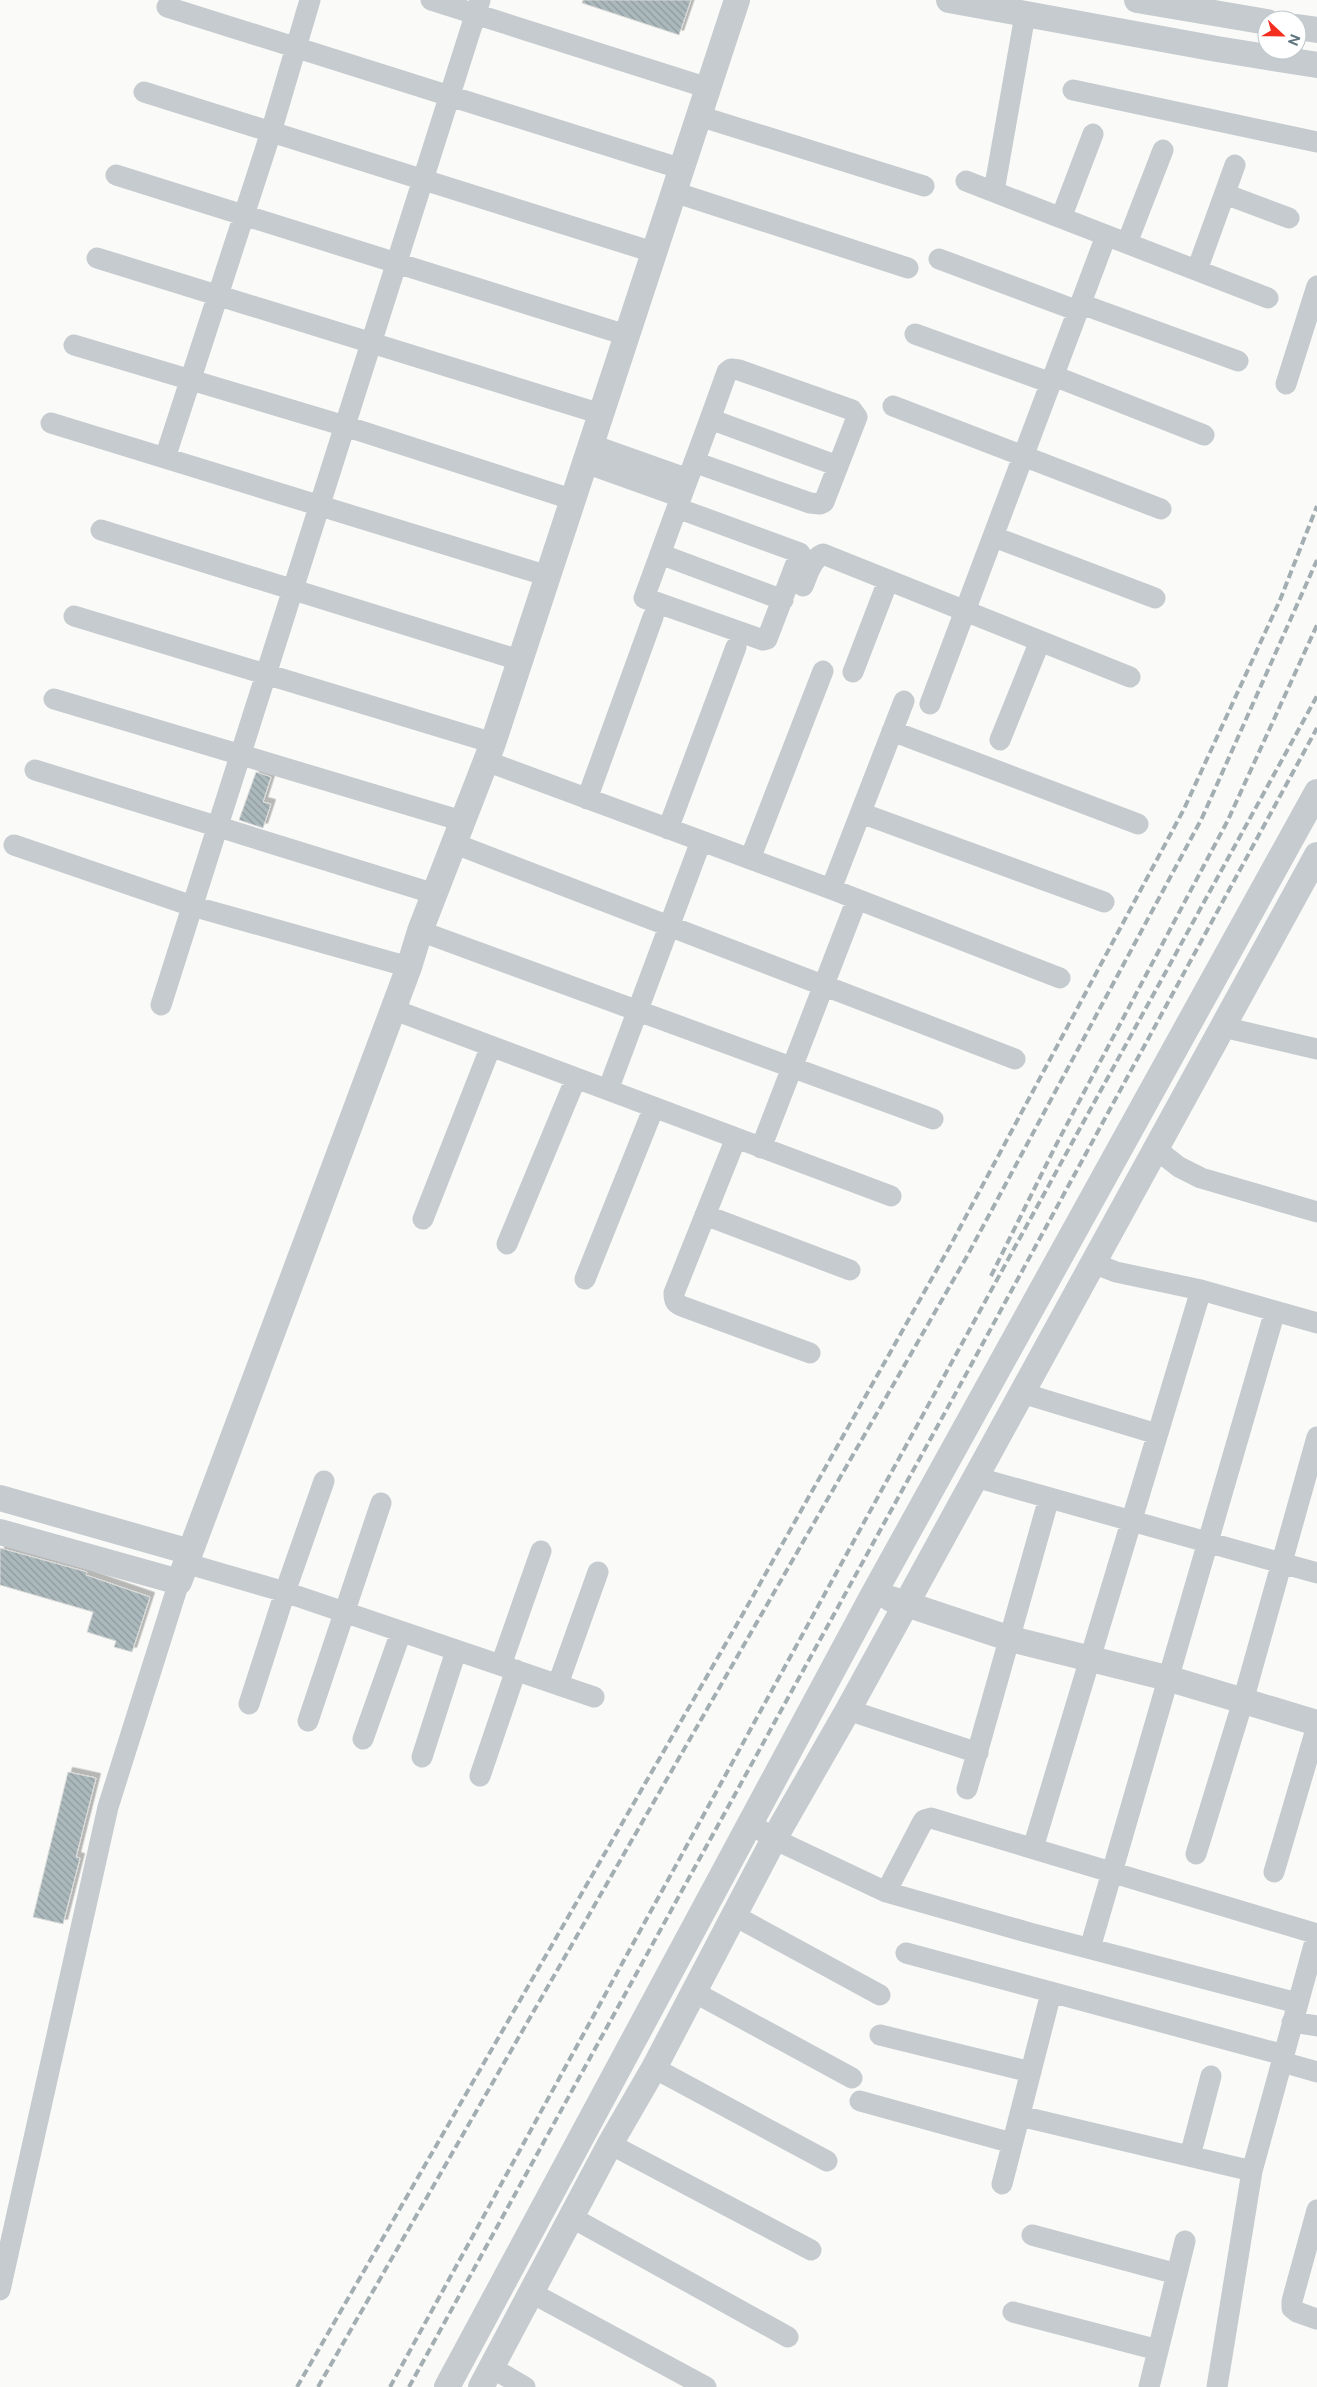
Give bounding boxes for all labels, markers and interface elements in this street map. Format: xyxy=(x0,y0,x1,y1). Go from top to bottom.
north arrow xyxy=(1257,10,1307,60)
text: N xyxy=(1285,32,1304,48)

